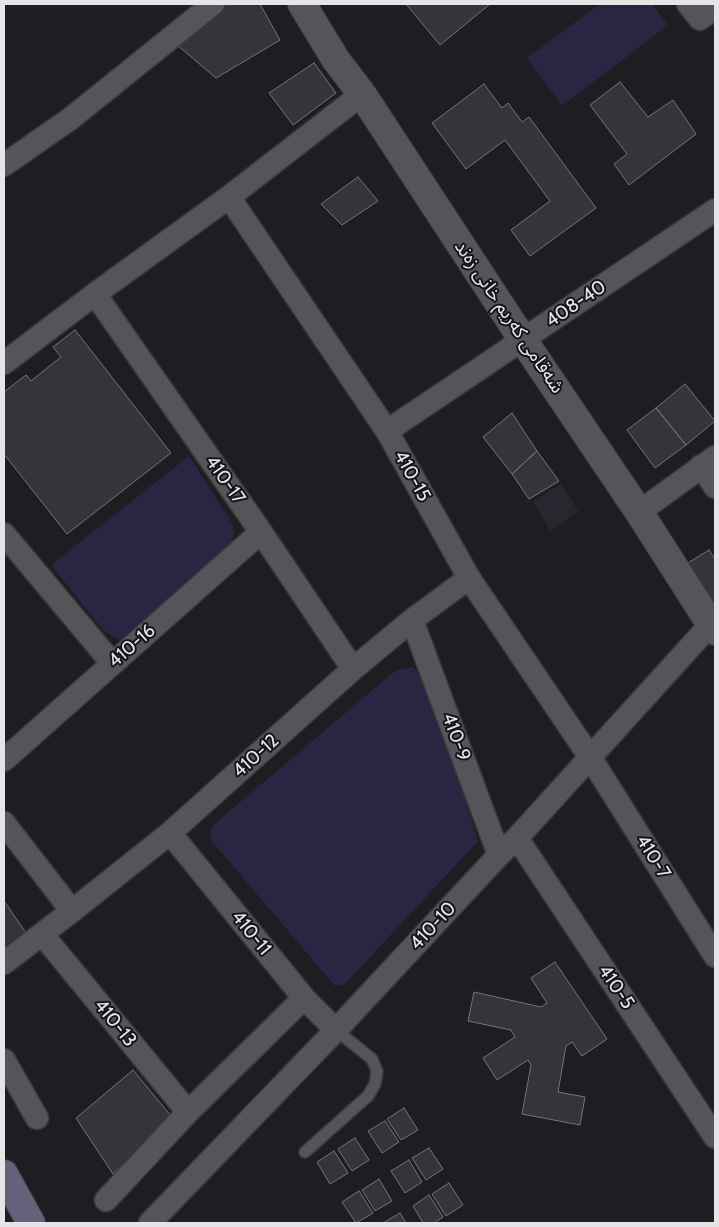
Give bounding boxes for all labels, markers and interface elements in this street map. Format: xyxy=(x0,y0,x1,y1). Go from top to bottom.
street label: شەقامی کەریم خانی زەند xyxy=(449,236,569,398)
street label: 408-40 xyxy=(541,276,611,332)
street label: 410-15 xyxy=(389,447,435,505)
street label: 410-17 xyxy=(200,451,250,509)
street label: 410-16 xyxy=(104,619,160,673)
street label: 410-9 xyxy=(437,710,475,764)
street label: 410-12 xyxy=(228,729,284,783)
street label: 410-7 xyxy=(631,831,675,883)
street label: 410-10 xyxy=(405,897,461,955)
street label: 410-11 xyxy=(226,906,276,960)
street label: 410-5 xyxy=(593,960,639,1014)
street label: 410-13 xyxy=(89,995,141,1051)

